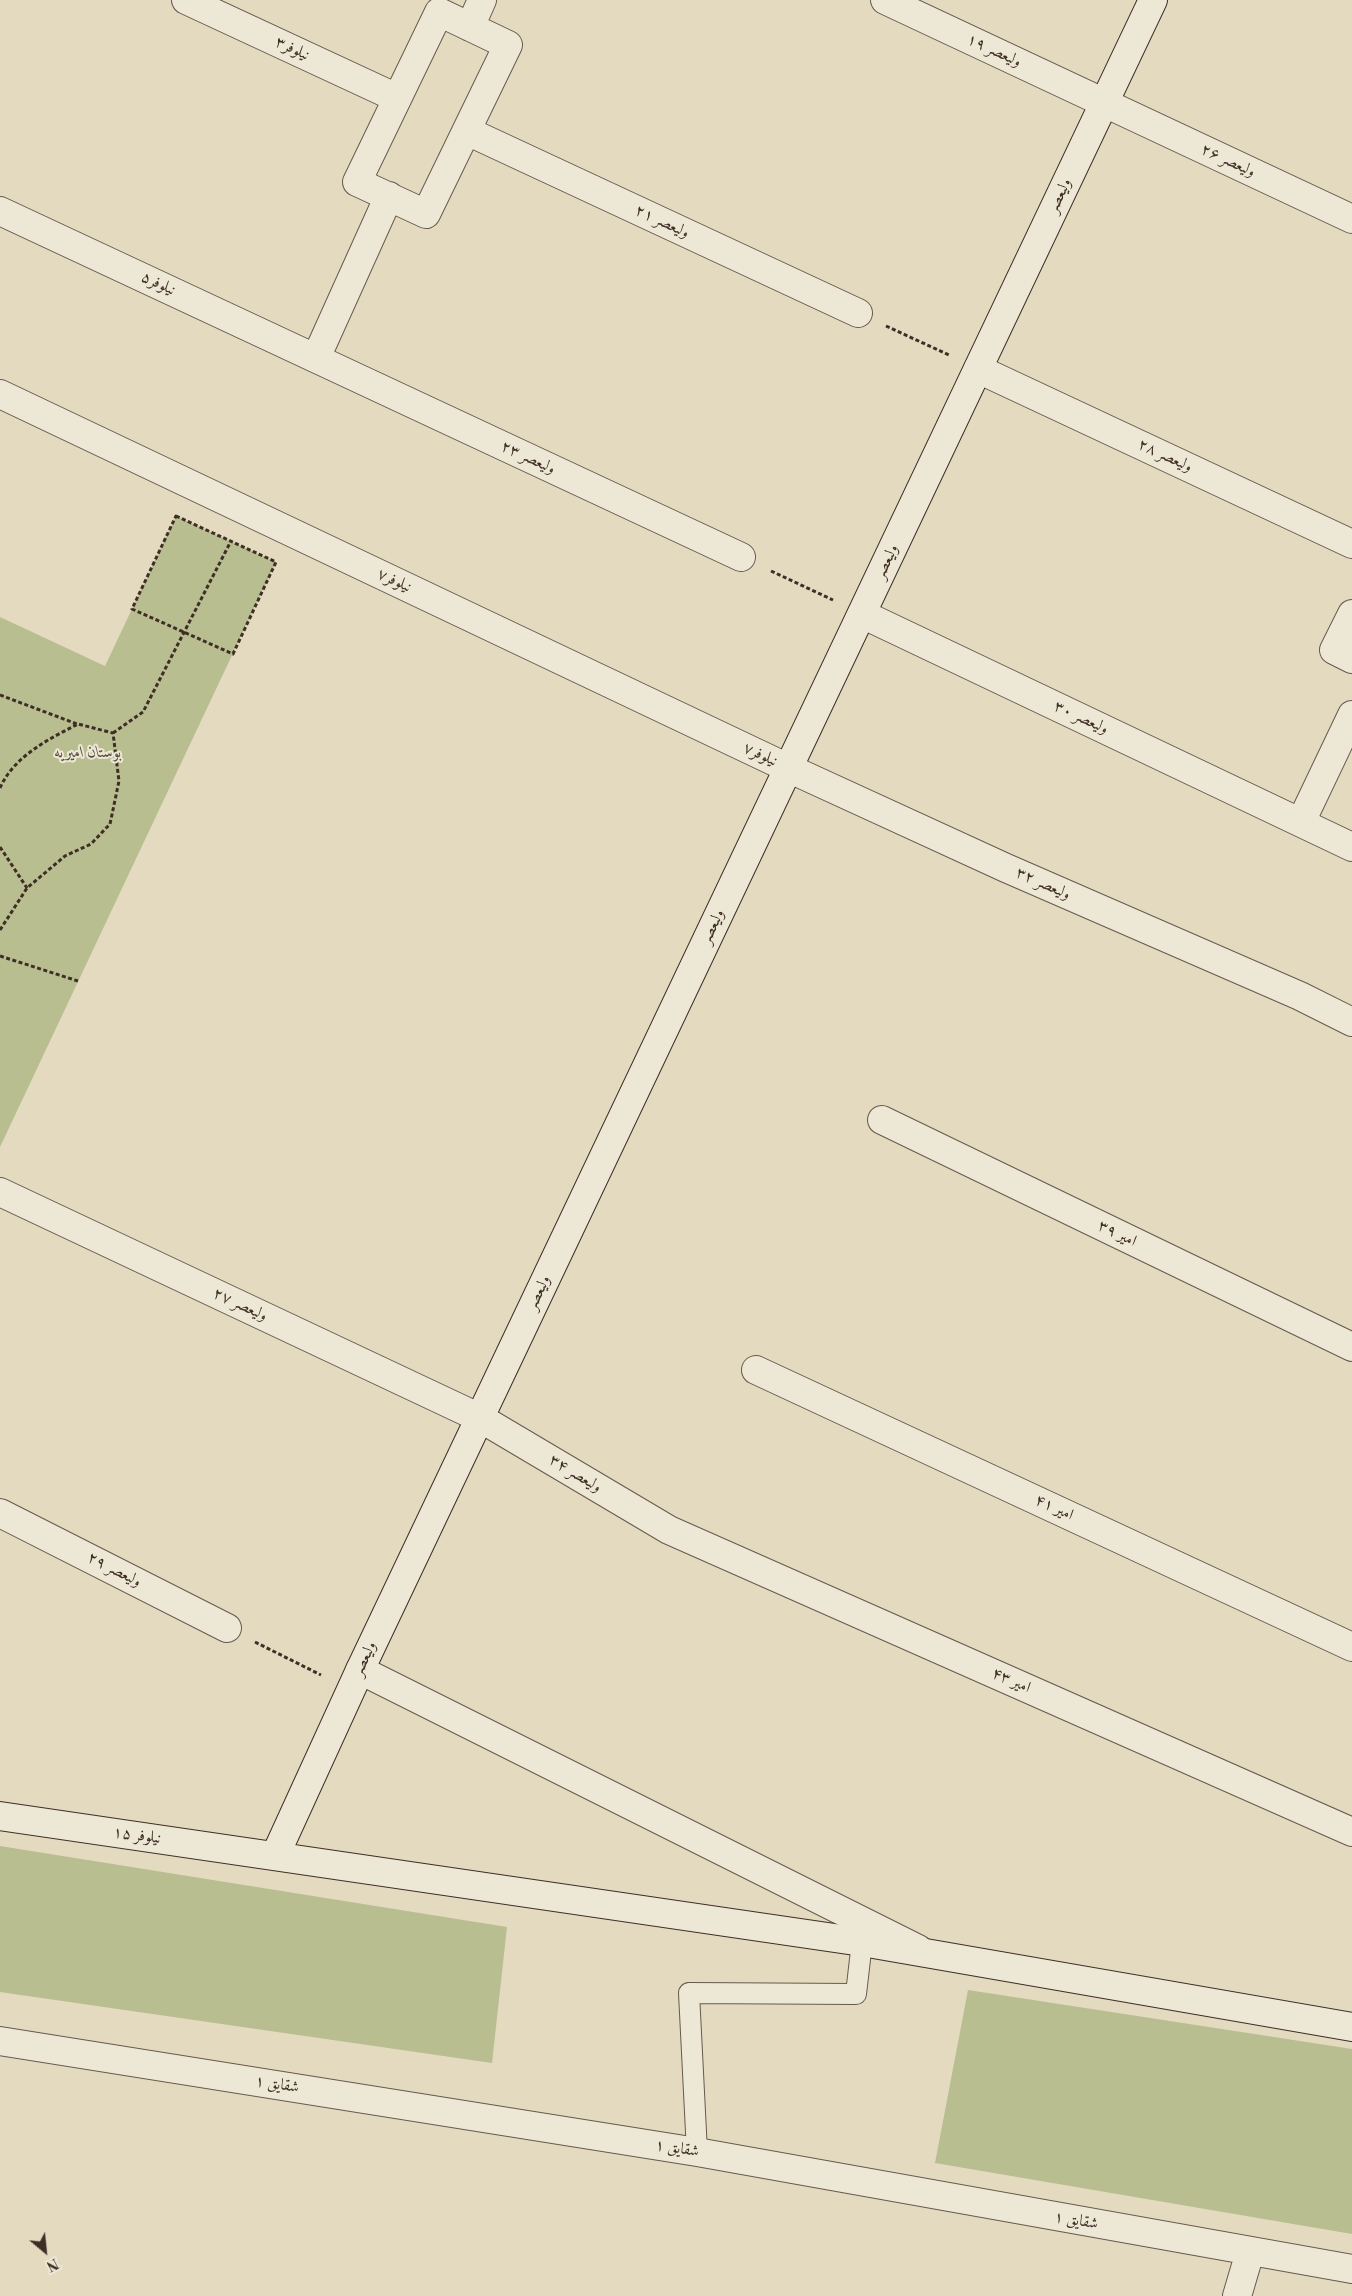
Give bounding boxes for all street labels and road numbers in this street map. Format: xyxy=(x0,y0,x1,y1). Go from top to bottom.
street label: ولیعصر ۱۹ xyxy=(964,30,1024,72)
street label: نیلوفر۳ xyxy=(272,33,312,65)
street label: ولیعصر ۲۶ xyxy=(1198,140,1258,182)
street label: ولیعصر xyxy=(1044,176,1076,216)
street label: ولیعصر ۲۱ xyxy=(632,201,692,243)
street label: نیلوفر۵ xyxy=(138,268,178,300)
street label: ولیعصر ۲۸ xyxy=(1135,435,1195,477)
street label: ولیعصر ۲۳ xyxy=(498,437,558,479)
street label: ولیعصر xyxy=(871,542,903,582)
street label: نیلوفر۷ xyxy=(374,565,414,597)
street label: ولیعصر ۳۰ xyxy=(1051,697,1111,739)
street label: نیلوفر۷ xyxy=(740,739,780,771)
street label: ولیعصر ۳۲ xyxy=(1013,863,1073,905)
street label: ولیعصر xyxy=(697,907,729,947)
street label: امیر ۳۹ xyxy=(1095,1216,1139,1252)
street label: ولیعصر xyxy=(523,1273,555,1313)
street label: ولیعصر ۲۷ xyxy=(210,1284,270,1326)
street label: ولیعصر ۳۴ xyxy=(545,1451,605,1497)
street label: امیر ۴۱ xyxy=(1032,1491,1076,1525)
street label: ولیعصر ۲۹ xyxy=(84,1548,144,1592)
street label: ولیعصر xyxy=(349,1639,381,1679)
street label: امیر ۴۳ xyxy=(989,1664,1033,1698)
street label: نیلوفر ۱۵ xyxy=(112,1823,162,1849)
street label: شقایق ۱ xyxy=(254,2072,300,2098)
street label: شقایق ۱ xyxy=(654,2136,700,2162)
street label: شقایق ۱ xyxy=(1053,2208,1099,2234)

